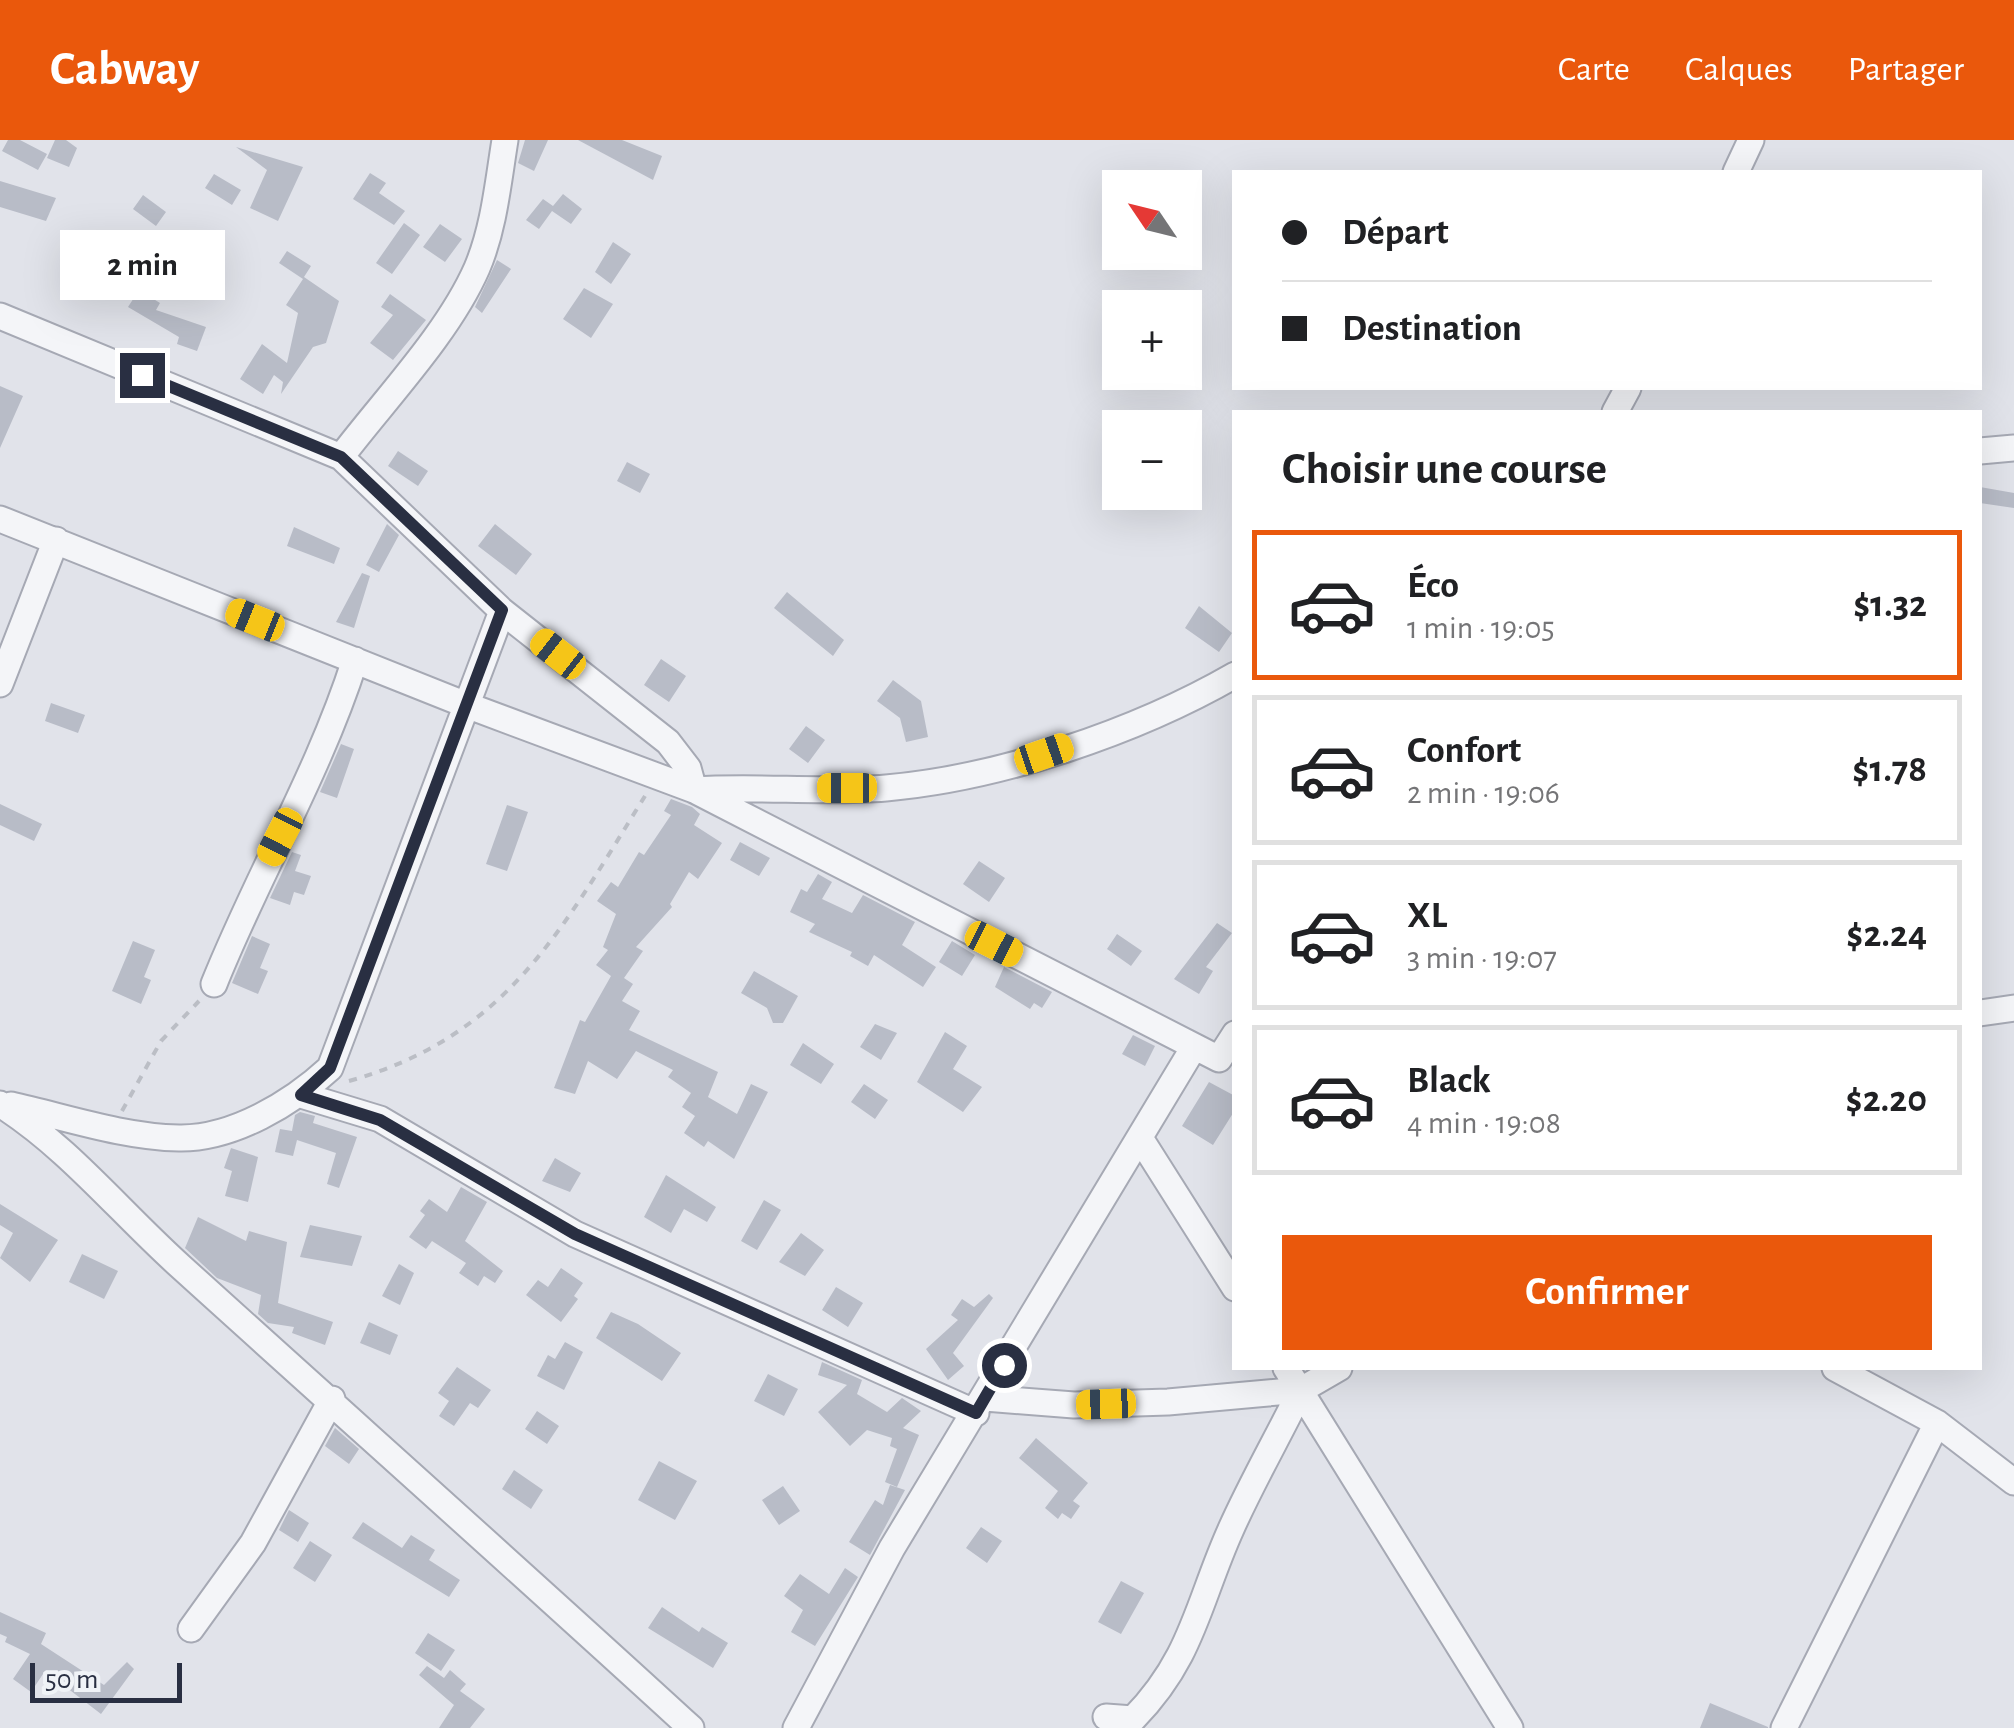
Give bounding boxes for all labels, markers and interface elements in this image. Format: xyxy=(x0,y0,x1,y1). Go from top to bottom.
text: Cabway xyxy=(50,46,200,94)
text: Carte xyxy=(1558,52,1630,87)
text: Calques xyxy=(1685,52,1793,87)
text: Partager xyxy=(1848,52,1964,87)
north arrow xyxy=(1102,170,1202,270)
map controls xyxy=(1102,170,1202,510)
text: Départ xyxy=(1342,214,1449,252)
callout: 2 min xyxy=(59,230,224,300)
text: 2 min xyxy=(107,249,178,281)
button: + xyxy=(1102,290,1202,390)
text: Destination xyxy=(1342,310,1522,348)
route end xyxy=(120,353,165,398)
button: − xyxy=(1102,410,1202,510)
text: Choisir une course xyxy=(1282,447,1607,492)
icon: car xyxy=(1287,560,1377,650)
text: Éco xyxy=(1407,567,1459,605)
text: $1.32 xyxy=(1853,586,1927,624)
car xyxy=(222,595,288,645)
text: 1 min · 19:05 xyxy=(1407,612,1555,644)
car xyxy=(525,624,591,684)
icon: car xyxy=(1287,725,1377,815)
car xyxy=(1011,730,1077,778)
text: Confort xyxy=(1407,732,1521,770)
text: $1.78 xyxy=(1852,751,1927,789)
car xyxy=(817,773,877,803)
text: 2 min · 19:06 xyxy=(1407,777,1560,809)
car xyxy=(253,803,307,871)
icon: car xyxy=(1287,890,1377,980)
text: XL xyxy=(1407,897,1447,935)
text: $2.24 xyxy=(1846,916,1927,954)
car xyxy=(960,917,1028,971)
text: 3 min · 19:07 xyxy=(1407,942,1557,974)
icon: car xyxy=(1287,1055,1377,1145)
text: Black xyxy=(1407,1062,1491,1100)
text: $2.20 xyxy=(1846,1081,1927,1119)
text: 4 min · 19:08 xyxy=(1407,1107,1561,1139)
button: Confirmer xyxy=(1282,1235,1932,1350)
route start xyxy=(982,1343,1027,1388)
car xyxy=(1075,1388,1137,1420)
scale bar xyxy=(30,1658,182,1702)
text: 50 m xyxy=(45,1666,99,1694)

